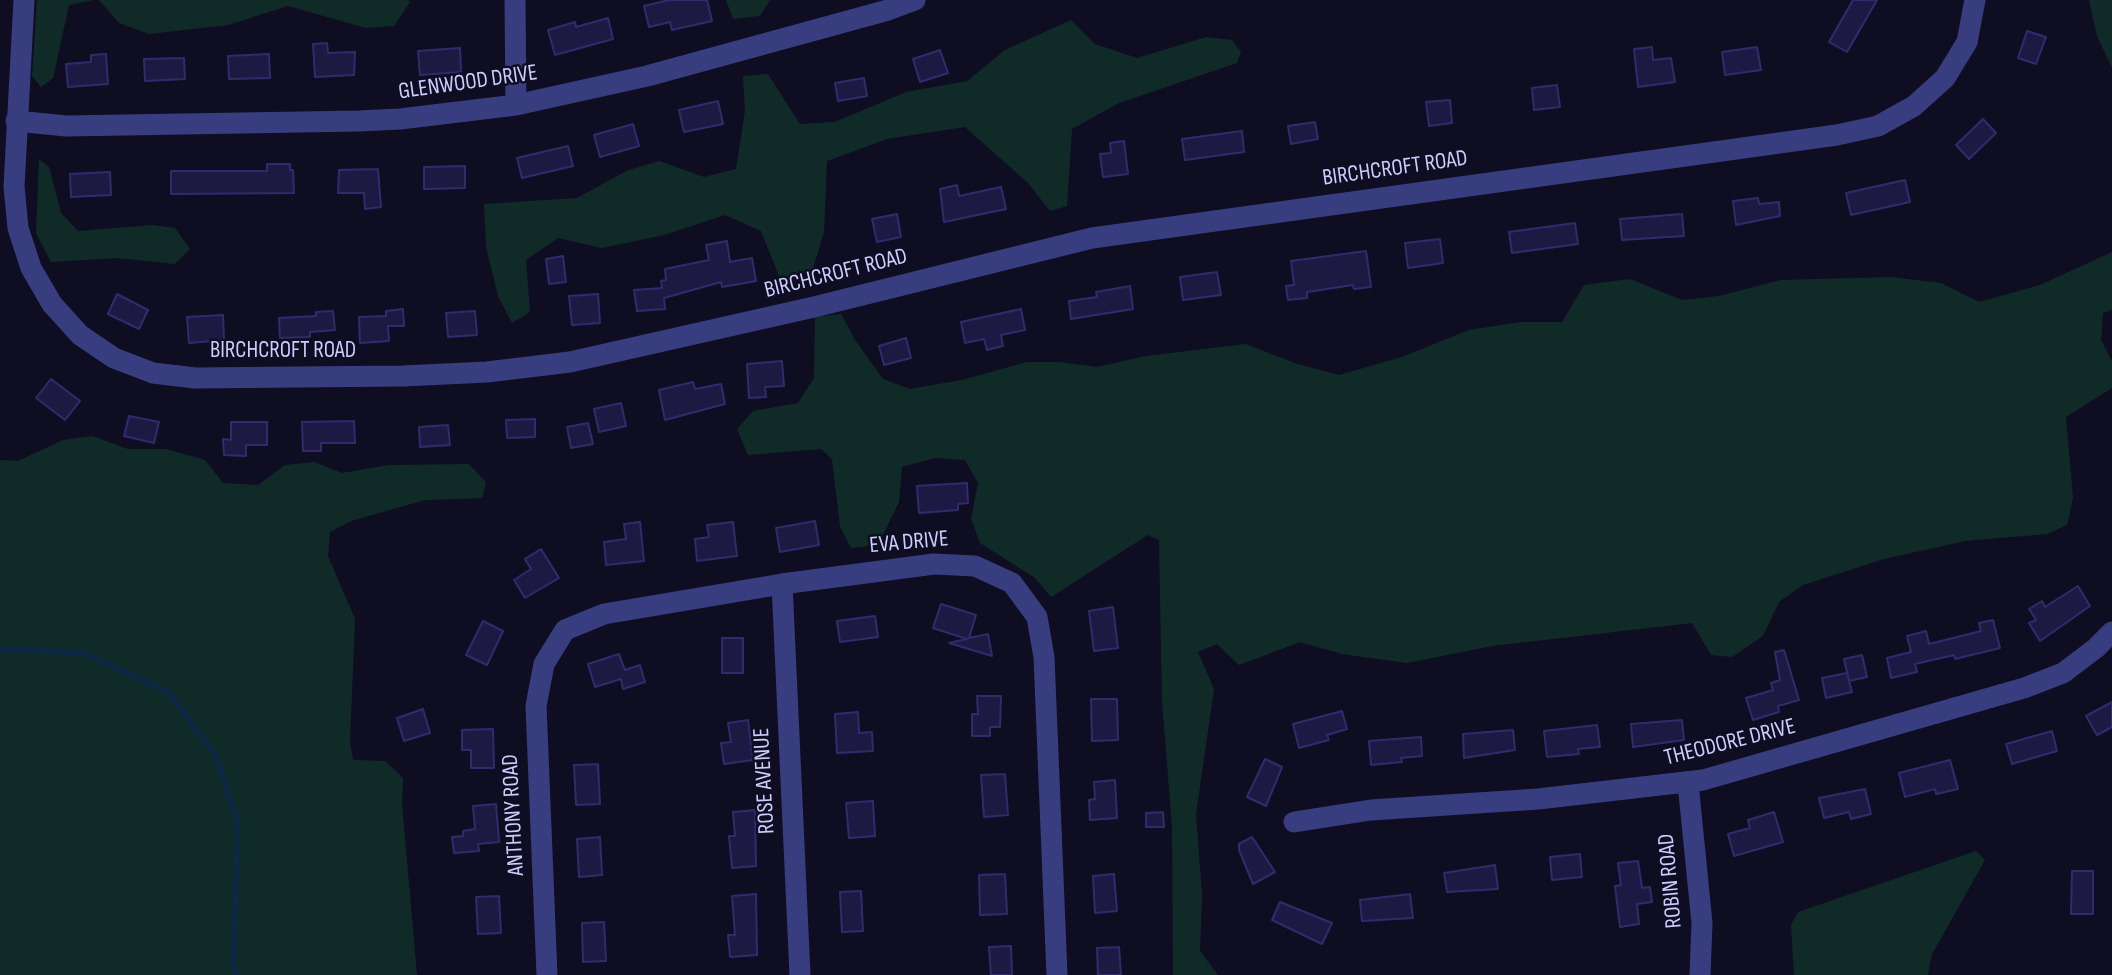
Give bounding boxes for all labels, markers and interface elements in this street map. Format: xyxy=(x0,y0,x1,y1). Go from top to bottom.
street label: GLENWOOD DRIVE xyxy=(397,60,539,106)
street label: BIRCHCROFT ROAD xyxy=(1321,145,1469,193)
street label: BIRCHCROFT ROAD xyxy=(762,243,910,305)
street label: BIRCHCROFT ROAD xyxy=(210,337,356,365)
street label: EVA DRIVE xyxy=(868,526,950,560)
street label: THEODORE DRIVE xyxy=(1661,713,1799,773)
street label: ROSE AVENUE xyxy=(748,727,782,835)
street label: ANTHONY ROAD xyxy=(497,753,531,877)
street label: ROBIN ROAD xyxy=(1653,833,1689,929)

